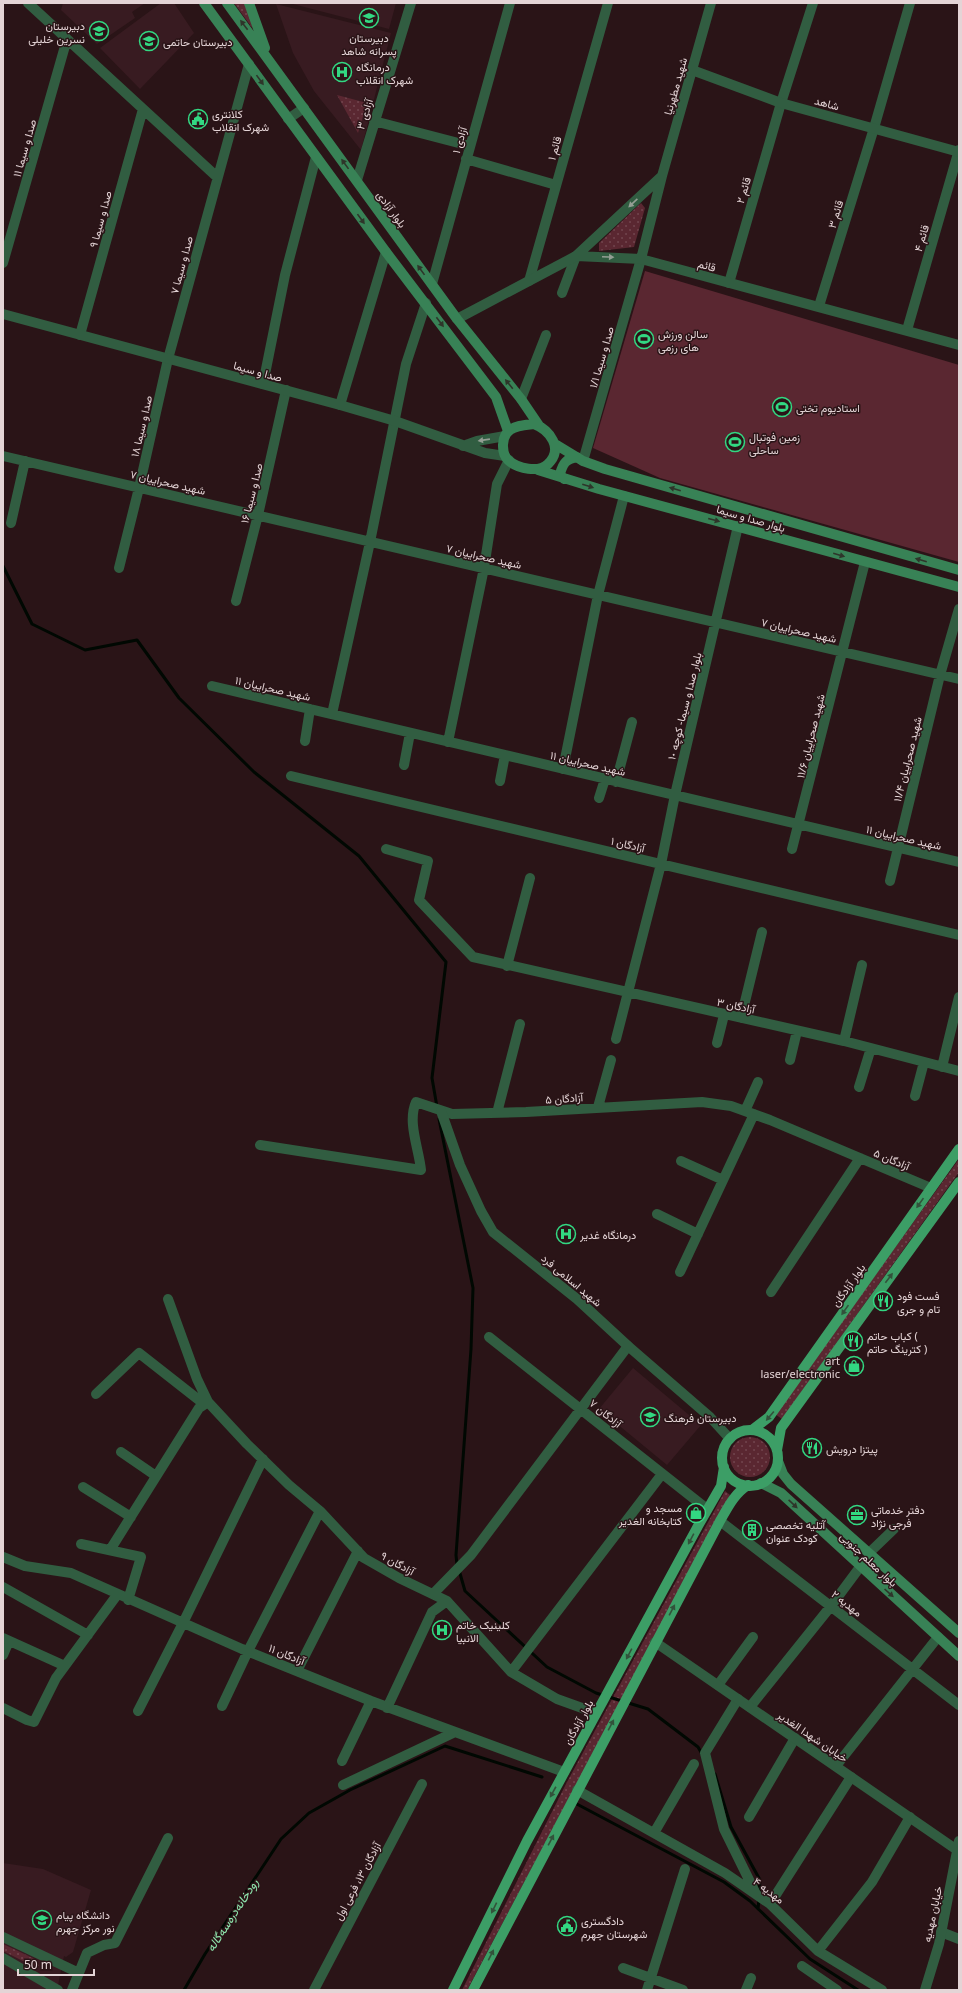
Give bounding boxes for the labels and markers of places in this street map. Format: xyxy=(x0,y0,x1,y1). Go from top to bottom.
school or university icon: دبیرستان پسرانه شاهد xyxy=(358,7,380,29)
place label: دبیرستان نسرین خلیلی xyxy=(28,18,85,46)
school or university icon: دبیرستان نسرین خلیلی xyxy=(88,20,110,42)
school or university icon: دبیرستان حاتمی xyxy=(138,30,160,52)
place label: دبیرستان پسرانه شاهد xyxy=(341,30,397,59)
place label: دبیرستان حاتمی xyxy=(163,34,233,49)
place label: درمانگاه شهرک انقلاب xyxy=(356,59,414,87)
hospital icon: درمانگاه شهرک انقلاب xyxy=(331,61,353,83)
place label: کلانتری شهرک انقلاب xyxy=(212,106,270,134)
public building icon: کلانتری شهرک انقلاب xyxy=(187,108,209,130)
place label: سالن ورزش های رزمی xyxy=(658,326,708,354)
sports icon: سالن ورزش های رزمی xyxy=(633,328,655,350)
sports icon: استادیوم تختی xyxy=(771,396,793,418)
place label: استادیوم تختی xyxy=(796,400,860,416)
place label: زمین فوتبال ساحلی xyxy=(749,429,800,457)
sports icon: زمین فوتبال ساحلی xyxy=(724,431,746,453)
hospital icon: درمانگاه غدیر xyxy=(555,1223,577,1245)
place label: درمانگاه غدیر xyxy=(579,1227,636,1242)
place label: فست فود تام و جرى xyxy=(897,1288,940,1317)
restaurant icon: فست فود تام و جرى xyxy=(872,1290,894,1312)
place label: کباب حاتم ( کترینگ حاتم ) xyxy=(867,1328,927,1357)
restaurant icon: کباب حاتم ( کترینگ حاتم ) xyxy=(842,1330,864,1352)
place label: art laser/electronic xyxy=(760,1353,840,1381)
shop icon: art laser/electronic xyxy=(843,1355,865,1377)
school or university icon: دبیرستان فرهنگ xyxy=(639,1406,661,1428)
place label: دبیرستان فرهنگ xyxy=(664,1410,736,1425)
restaurant icon: پیتزا درویش xyxy=(801,1437,823,1459)
place label: پیتزا درویش xyxy=(826,1441,878,1457)
place label: مسجد و کتابخانه الغدیر xyxy=(618,1500,682,1528)
shop icon: مسجد و کتابخانه الغدیر xyxy=(685,1502,707,1524)
place label: دفتر خدماتی فرجی نژاد xyxy=(871,1502,925,1530)
office icon: دفتر خدماتی فرجی نژاد xyxy=(846,1504,868,1526)
place label: آتلیه تخصصی کودک عنوان xyxy=(766,1517,827,1545)
building icon: آتلیه تخصصی کودک عنوان xyxy=(741,1519,763,1541)
place label: کلینیک خاتم الانبیا xyxy=(456,1617,510,1645)
hospital icon: کلینیک خاتم الانبیا xyxy=(431,1619,453,1641)
place label: دانشگاه پیام نور مرکز جهرم xyxy=(56,1907,115,1936)
school or university icon: دانشگاه پیام نور مرکز جهرم xyxy=(31,1909,53,1931)
place label: دادگستری شهرستان جهرم xyxy=(581,1913,648,1942)
public building icon: دادگستری شهرستان جهرم xyxy=(556,1915,578,1937)

